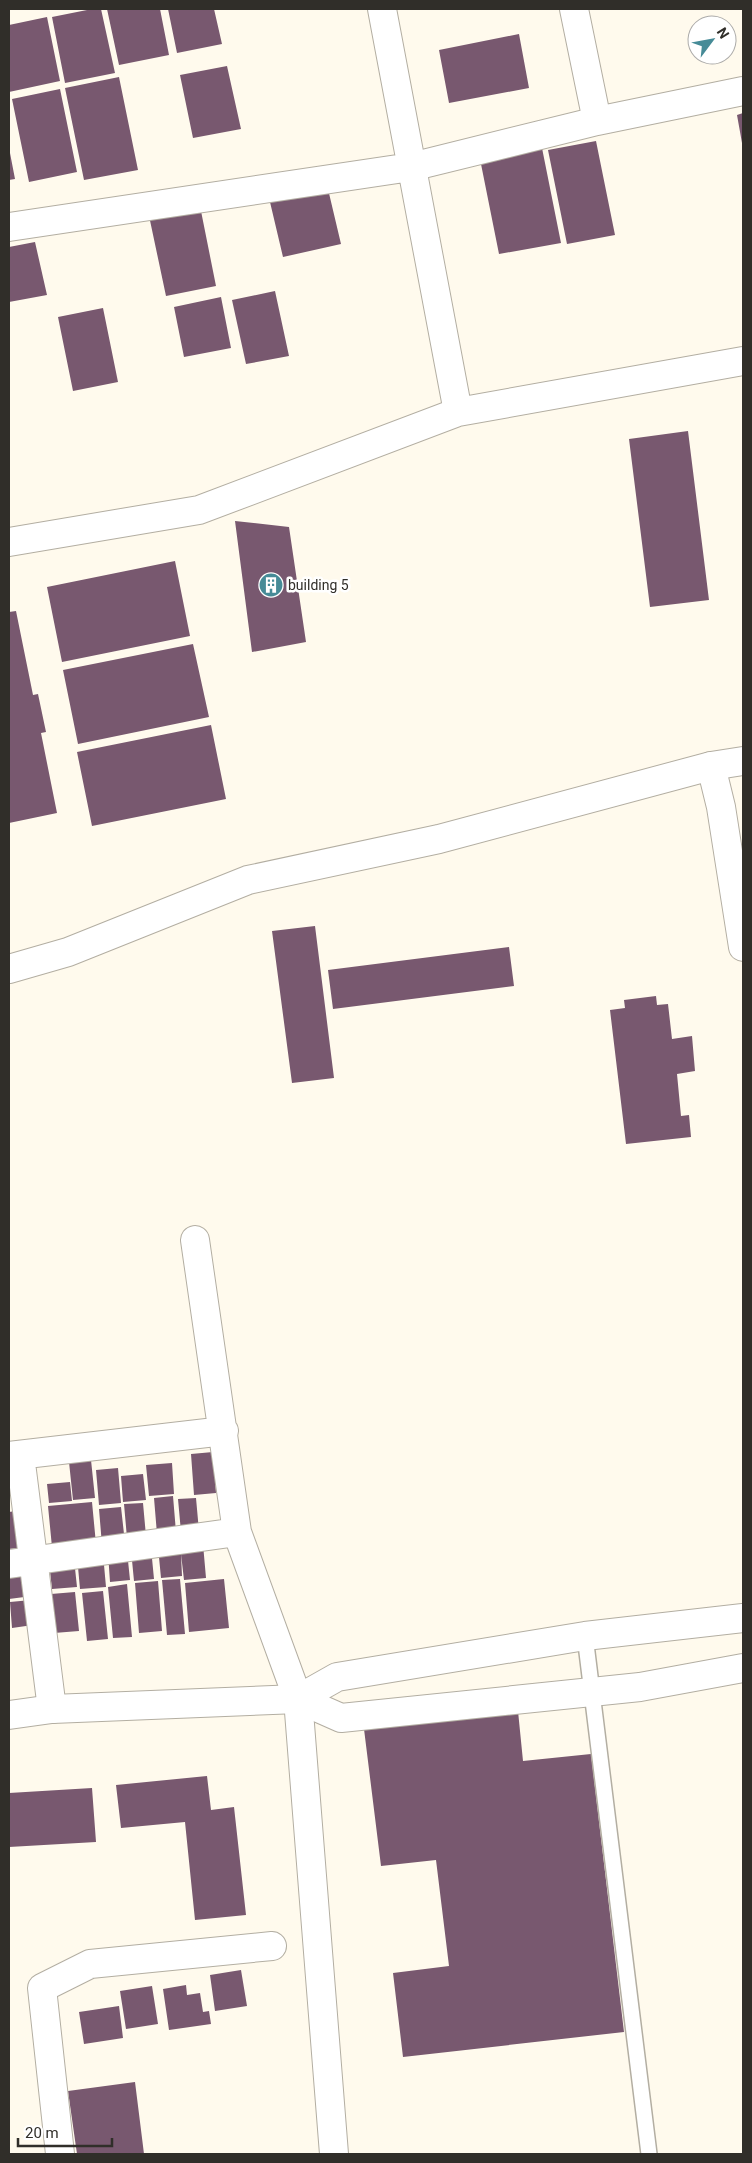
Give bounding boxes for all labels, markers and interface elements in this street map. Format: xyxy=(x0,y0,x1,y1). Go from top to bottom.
north arrow xyxy=(687,15,737,65)
text: N xyxy=(714,25,732,42)
building icon: building 5 xyxy=(258,572,284,598)
place label: building 5 xyxy=(288,577,349,593)
scale bar xyxy=(18,2116,111,2148)
text: 20 m xyxy=(25,2124,59,2142)

